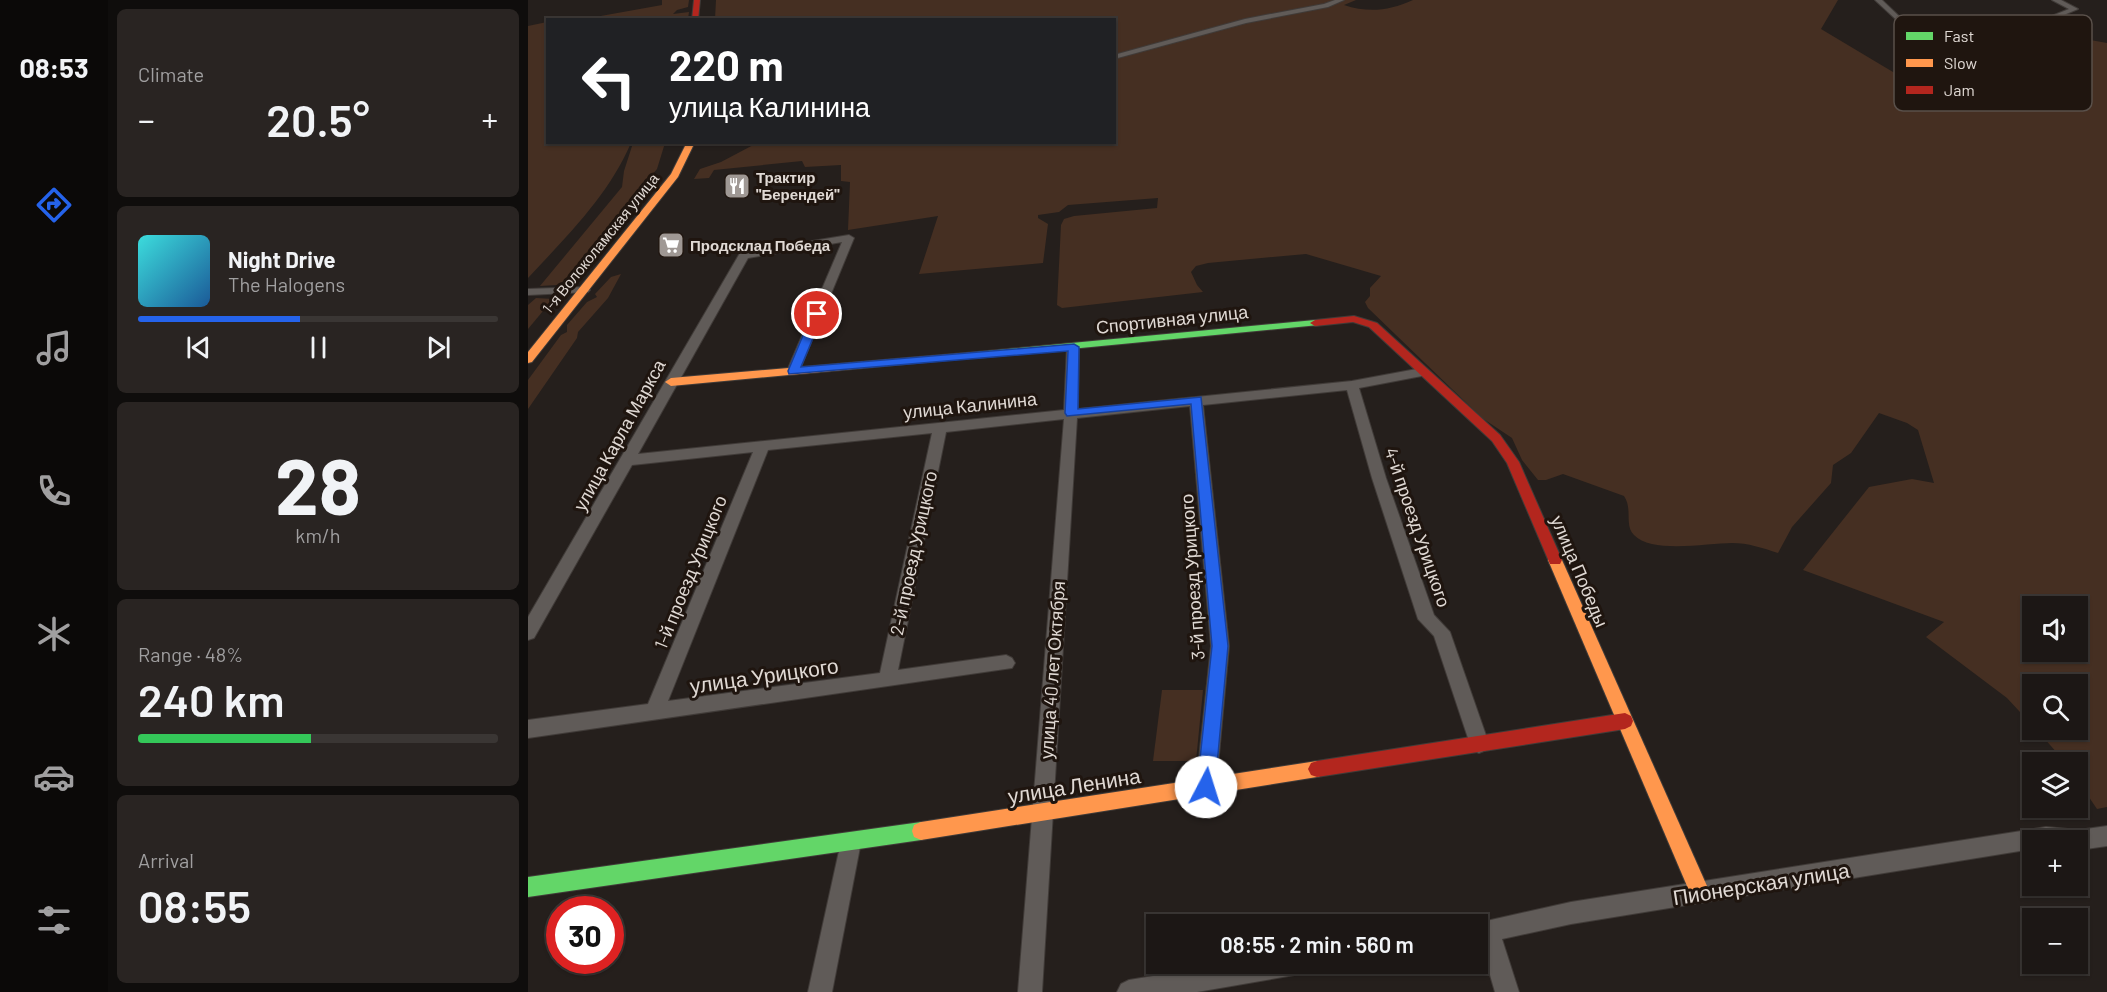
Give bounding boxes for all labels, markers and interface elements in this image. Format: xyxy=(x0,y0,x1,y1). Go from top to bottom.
legend xyxy=(1894,15,2092,111)
text: Fast xyxy=(1944,26,1974,45)
text: 220 m xyxy=(669,39,783,89)
icon: left xyxy=(570,42,648,120)
text: 08:53 xyxy=(20,51,88,83)
text: Slow xyxy=(1944,53,1977,72)
text: Climate xyxy=(138,62,204,86)
text: Jam xyxy=(1944,80,1975,99)
text: улица Калинина xyxy=(669,90,870,122)
text: 20.5° xyxy=(266,92,370,146)
text: − xyxy=(138,99,155,139)
text: + xyxy=(481,99,498,139)
place label: Трактир "Берендей" xyxy=(756,168,840,203)
street label: 1-я Волоколамская улица xyxy=(538,169,662,317)
restaurant icon: Трактир "Берендей" xyxy=(722,171,752,201)
icon: directions xyxy=(33,184,75,226)
supermarket icon: Продсклад Победа xyxy=(656,230,686,260)
place label: Продсклад Победа xyxy=(690,236,831,254)
text: Night Drive xyxy=(228,246,336,272)
text: The Halogens xyxy=(228,272,345,296)
pin xyxy=(791,288,842,339)
icon: arrive xyxy=(800,297,833,330)
street label: Спортивная улица xyxy=(1095,300,1250,338)
icon: music xyxy=(33,327,75,369)
icon: previous xyxy=(182,331,215,364)
icon: pause xyxy=(302,331,335,364)
icon: next xyxy=(422,331,455,364)
street label: улица Карла Маркса xyxy=(568,355,670,514)
street label: улица Калинина xyxy=(902,387,1039,423)
text: 28 xyxy=(275,437,361,531)
street label: 4-й проезд Урицкого xyxy=(1380,444,1456,610)
street label: 2-й проезд Урицкого xyxy=(885,469,941,637)
icon: phone xyxy=(33,470,75,512)
street label: 1-й проезд Урицкого xyxy=(649,492,731,652)
street label: 3-й проезд Урицкого xyxy=(1175,493,1209,661)
street label: улица Победы xyxy=(1547,512,1613,630)
text: km/h xyxy=(295,523,341,547)
street label: улица 40 лет Октября xyxy=(1035,580,1069,760)
map controls xyxy=(2022,596,2088,974)
button: sound xyxy=(2022,596,2088,662)
icon: climate xyxy=(33,613,75,655)
text: Range · 48% xyxy=(138,642,243,666)
street label: улица Урицкого xyxy=(688,652,840,698)
text: 240 km xyxy=(138,672,284,726)
button: search xyxy=(2022,674,2088,740)
button: layers xyxy=(2022,752,2088,818)
position arrow xyxy=(1174,755,1238,819)
icon: car xyxy=(33,756,75,798)
street label: улица Ленина xyxy=(1006,762,1142,808)
button: + xyxy=(2022,830,2088,896)
text: Arrival xyxy=(138,848,194,872)
street label: Пионерская улица xyxy=(1671,857,1851,909)
text: 08:55 xyxy=(138,878,251,932)
speed limit sign: 30 xyxy=(546,896,624,974)
icon: filters xyxy=(33,899,75,941)
button: − xyxy=(2022,908,2088,974)
text: 08:55 · 2 min · 560 m xyxy=(1220,931,1414,957)

